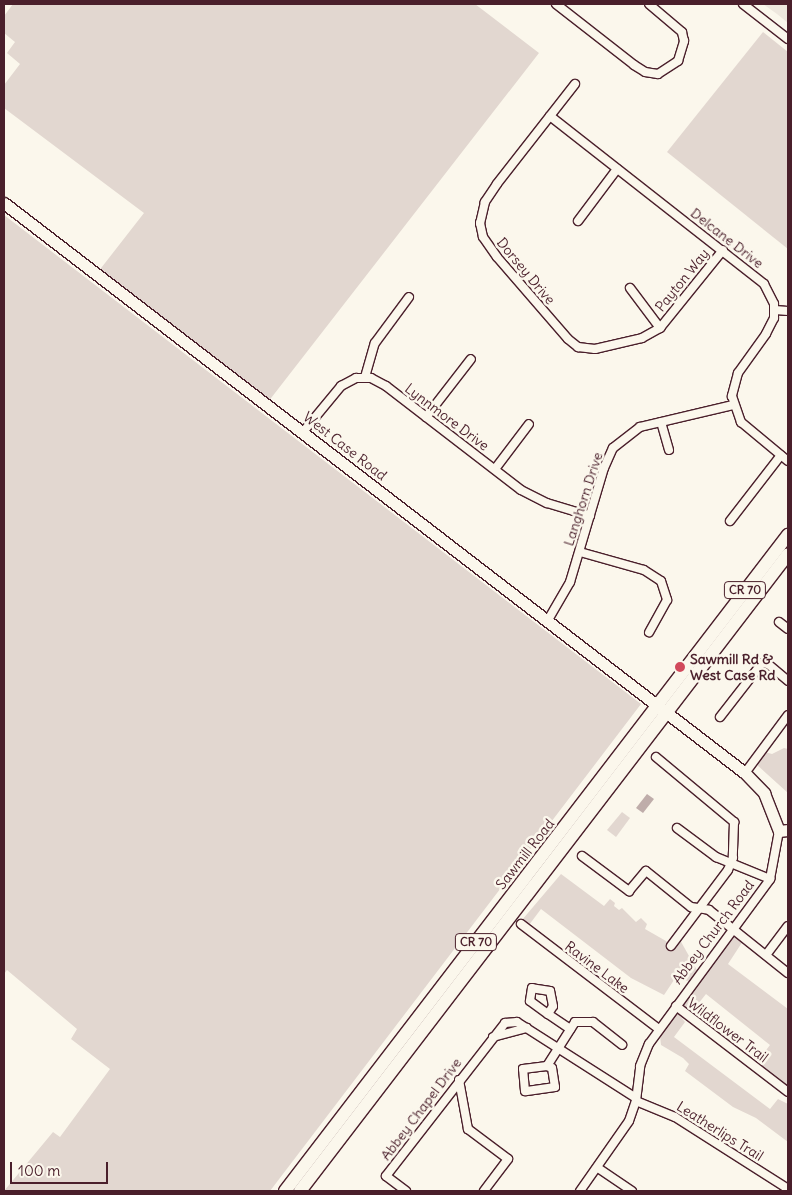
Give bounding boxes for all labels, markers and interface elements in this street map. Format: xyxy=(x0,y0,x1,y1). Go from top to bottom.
street label: Delcane Drive xyxy=(687,204,767,272)
street label: Dorsey Drive xyxy=(493,234,559,308)
street label: Payton Way xyxy=(652,245,712,315)
street label: Lynnmore Drive xyxy=(402,380,492,454)
street label: West Case Road xyxy=(300,408,390,484)
street label: Langhorn Drive xyxy=(560,450,606,548)
road number: CR 70 xyxy=(724,580,766,600)
place label: Sawmill Rd & West Case Rd xyxy=(690,651,776,684)
marker: Sawmill Rd & West Case Rd xyxy=(674,661,686,673)
street label: Sawmill Road xyxy=(492,815,558,893)
street label: Abbey Church Road xyxy=(668,877,758,987)
road number: CR 70 xyxy=(455,932,497,952)
street label: Ravine Lake xyxy=(562,937,632,997)
street label: Wildflower Trail xyxy=(684,994,772,1066)
street label: Abbey Chapel Drive xyxy=(377,1055,465,1163)
street label: Leatherlips Trail xyxy=(674,1098,766,1164)
scale bar xyxy=(12,1152,110,1184)
text: 100 m xyxy=(18,1161,60,1180)

